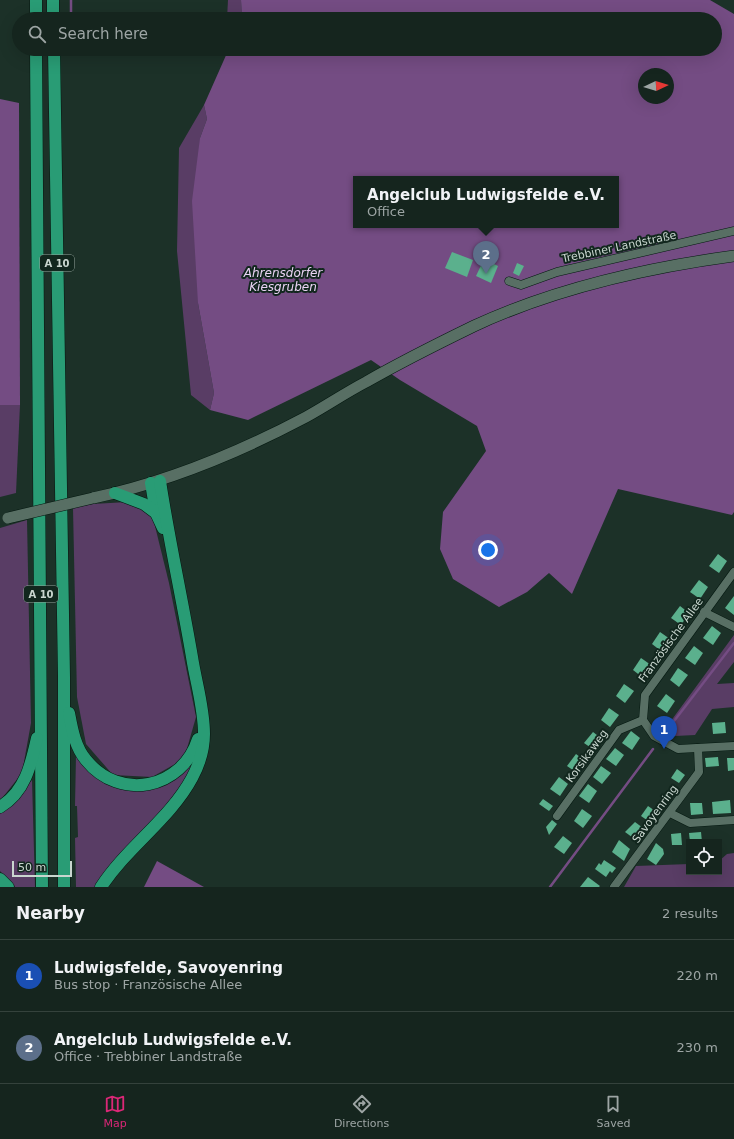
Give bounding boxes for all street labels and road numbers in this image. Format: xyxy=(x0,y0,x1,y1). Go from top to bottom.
street label: Trebbiner Landstraße xyxy=(560,228,678,266)
road number: A 10 xyxy=(40,255,74,271)
road number: A 10 xyxy=(24,586,58,602)
street label: Französische Allee xyxy=(636,595,706,685)
street label: Korsikaweg xyxy=(563,727,611,785)
street label: Savoyenring xyxy=(630,782,680,846)

